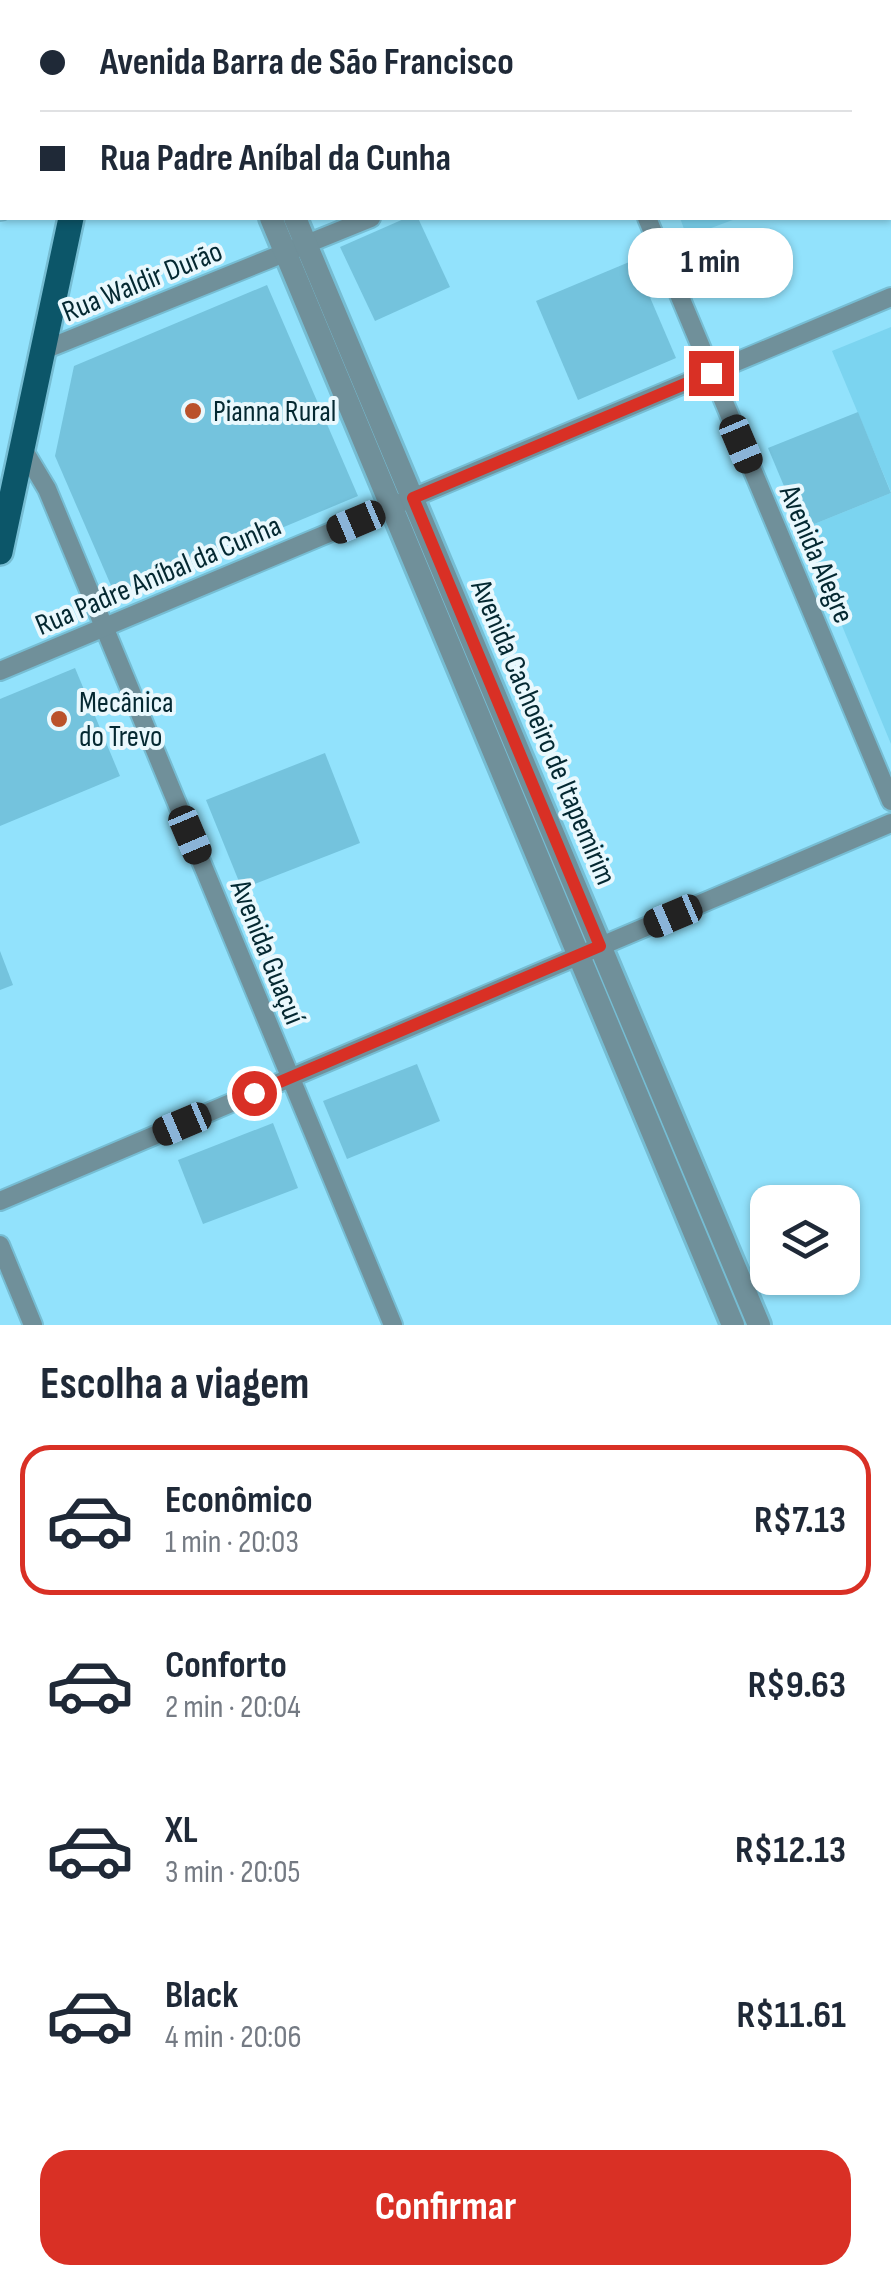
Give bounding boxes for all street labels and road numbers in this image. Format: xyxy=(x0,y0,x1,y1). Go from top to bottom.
street label: Rua Waldir Durão xyxy=(57,233,228,330)
street label: Avenida Alegre xyxy=(771,479,861,629)
street label: Rua Padre Aníbal da Cunha xyxy=(30,508,287,644)
street label: Avenida Cachoeiro de Itapemirim xyxy=(462,574,624,890)
street label: Avenida Guaçuí xyxy=(221,874,312,1030)

